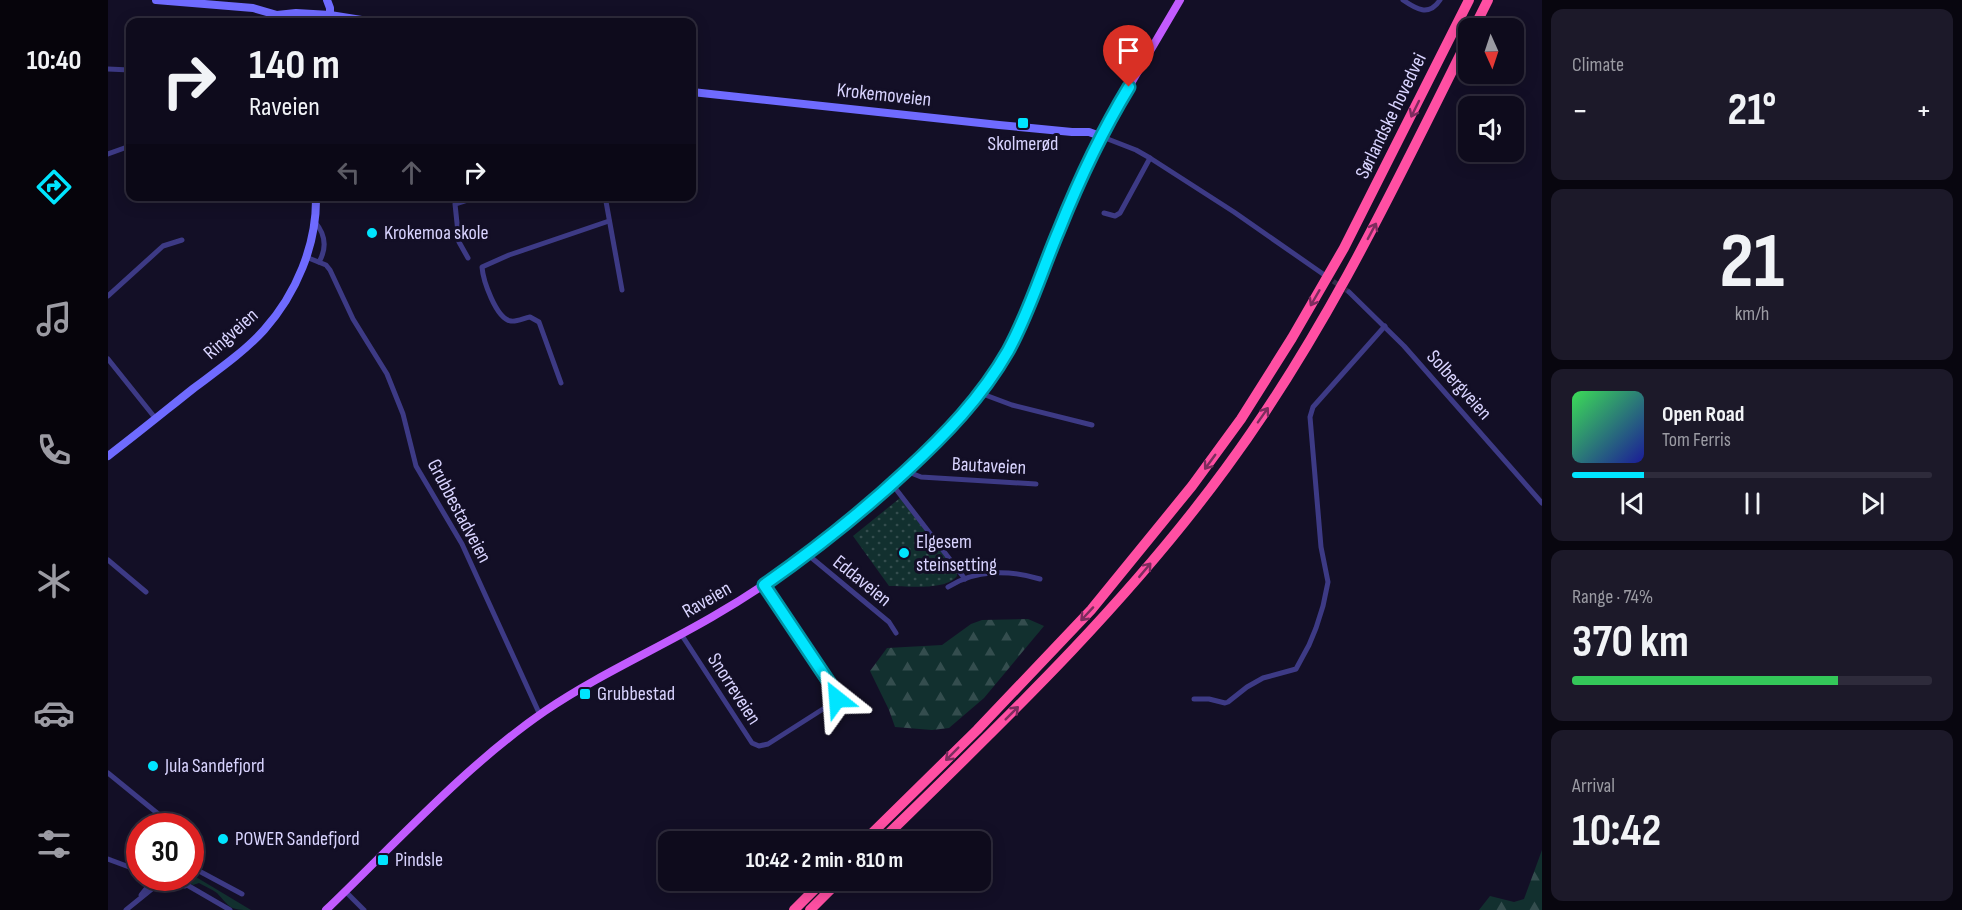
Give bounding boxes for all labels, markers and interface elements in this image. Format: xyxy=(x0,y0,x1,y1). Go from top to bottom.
north arrow xyxy=(1458,18,1524,84)
map controls xyxy=(1458,18,1524,162)
pin xyxy=(1103,25,1154,87)
icon: arrive xyxy=(1112,34,1145,67)
text: 140 m xyxy=(249,40,340,91)
icon: right xyxy=(150,42,228,120)
text: 10:40 xyxy=(27,45,81,77)
street label: Sørlandske hovedvei xyxy=(1350,49,1432,183)
text: Climate xyxy=(1572,53,1624,77)
street label: Krokemoveien xyxy=(836,78,932,112)
text: 21° xyxy=(1728,83,1776,138)
text: Raveien xyxy=(249,91,320,123)
text: − xyxy=(1572,91,1588,131)
text: + xyxy=(1916,91,1932,131)
button: sound xyxy=(1458,96,1524,162)
one-way arrow xyxy=(1408,99,1420,117)
marker: Skolmerød xyxy=(1016,116,1030,130)
place label: Skolmerød xyxy=(988,132,1058,156)
icon: left xyxy=(332,156,365,189)
icon: ahead xyxy=(395,156,428,189)
icon: right xyxy=(458,156,491,189)
icon: directions xyxy=(33,166,75,208)
text: 21 xyxy=(1720,216,1784,309)
place label: Krokemoa skole xyxy=(384,221,489,245)
one-way arrow xyxy=(1367,222,1378,240)
marker: Krokemoa skole xyxy=(365,226,379,240)
one-way arrow xyxy=(1309,289,1321,306)
icon: music xyxy=(33,298,75,340)
text: km/h xyxy=(1735,302,1769,326)
street label: Ringveien xyxy=(199,303,263,365)
street label: Solbergveien xyxy=(1421,345,1497,425)
text: Open Road xyxy=(1662,401,1744,428)
one-way arrow xyxy=(1257,407,1269,424)
text: Tom Ferris xyxy=(1662,428,1731,452)
icon: phone xyxy=(33,429,75,471)
street label: Bautaveien xyxy=(951,452,1027,480)
one-way arrow xyxy=(1203,454,1216,470)
street label: Grubbestadveien xyxy=(422,455,496,567)
icon: previous xyxy=(1616,487,1649,520)
icon: pause xyxy=(1736,487,1769,520)
icon: next xyxy=(1856,487,1889,520)
place label: Elgesem steinsetting xyxy=(916,530,997,577)
marker: Elgesem steinsetting xyxy=(897,546,911,560)
street label: Eddaveien xyxy=(828,550,896,612)
icon: climate xyxy=(33,560,75,602)
one-way arrow xyxy=(1138,563,1152,578)
street label: Raveien xyxy=(678,576,736,624)
text: Range · 74% xyxy=(1572,585,1653,609)
one-way arrow xyxy=(1081,606,1095,621)
text: 370 km xyxy=(1572,615,1689,670)
street label: Snorreveien xyxy=(702,649,766,729)
position arrow xyxy=(805,667,869,731)
place label: Grubbestad xyxy=(597,682,675,706)
marker: Grubbestad xyxy=(578,687,592,701)
icon: car xyxy=(33,692,75,734)
one-way arrow xyxy=(1005,705,1020,720)
one-way arrow xyxy=(944,747,959,762)
place label: Jula Sandefjord xyxy=(164,754,265,778)
marker: Jula Sandefjord xyxy=(146,759,160,773)
text: Arrival xyxy=(1572,774,1615,798)
text: 10:42 xyxy=(1572,804,1661,859)
speed limit sign: 30 xyxy=(126,813,204,891)
icon: filters xyxy=(33,823,75,865)
place label: POWER Sandefjord xyxy=(235,827,359,851)
marker: POWER Sandefjord xyxy=(216,832,230,846)
text: 10:42 · 2 min · 810 m xyxy=(746,847,903,874)
place label: Pindsle xyxy=(395,848,443,872)
marker: Pindsle xyxy=(376,853,390,867)

